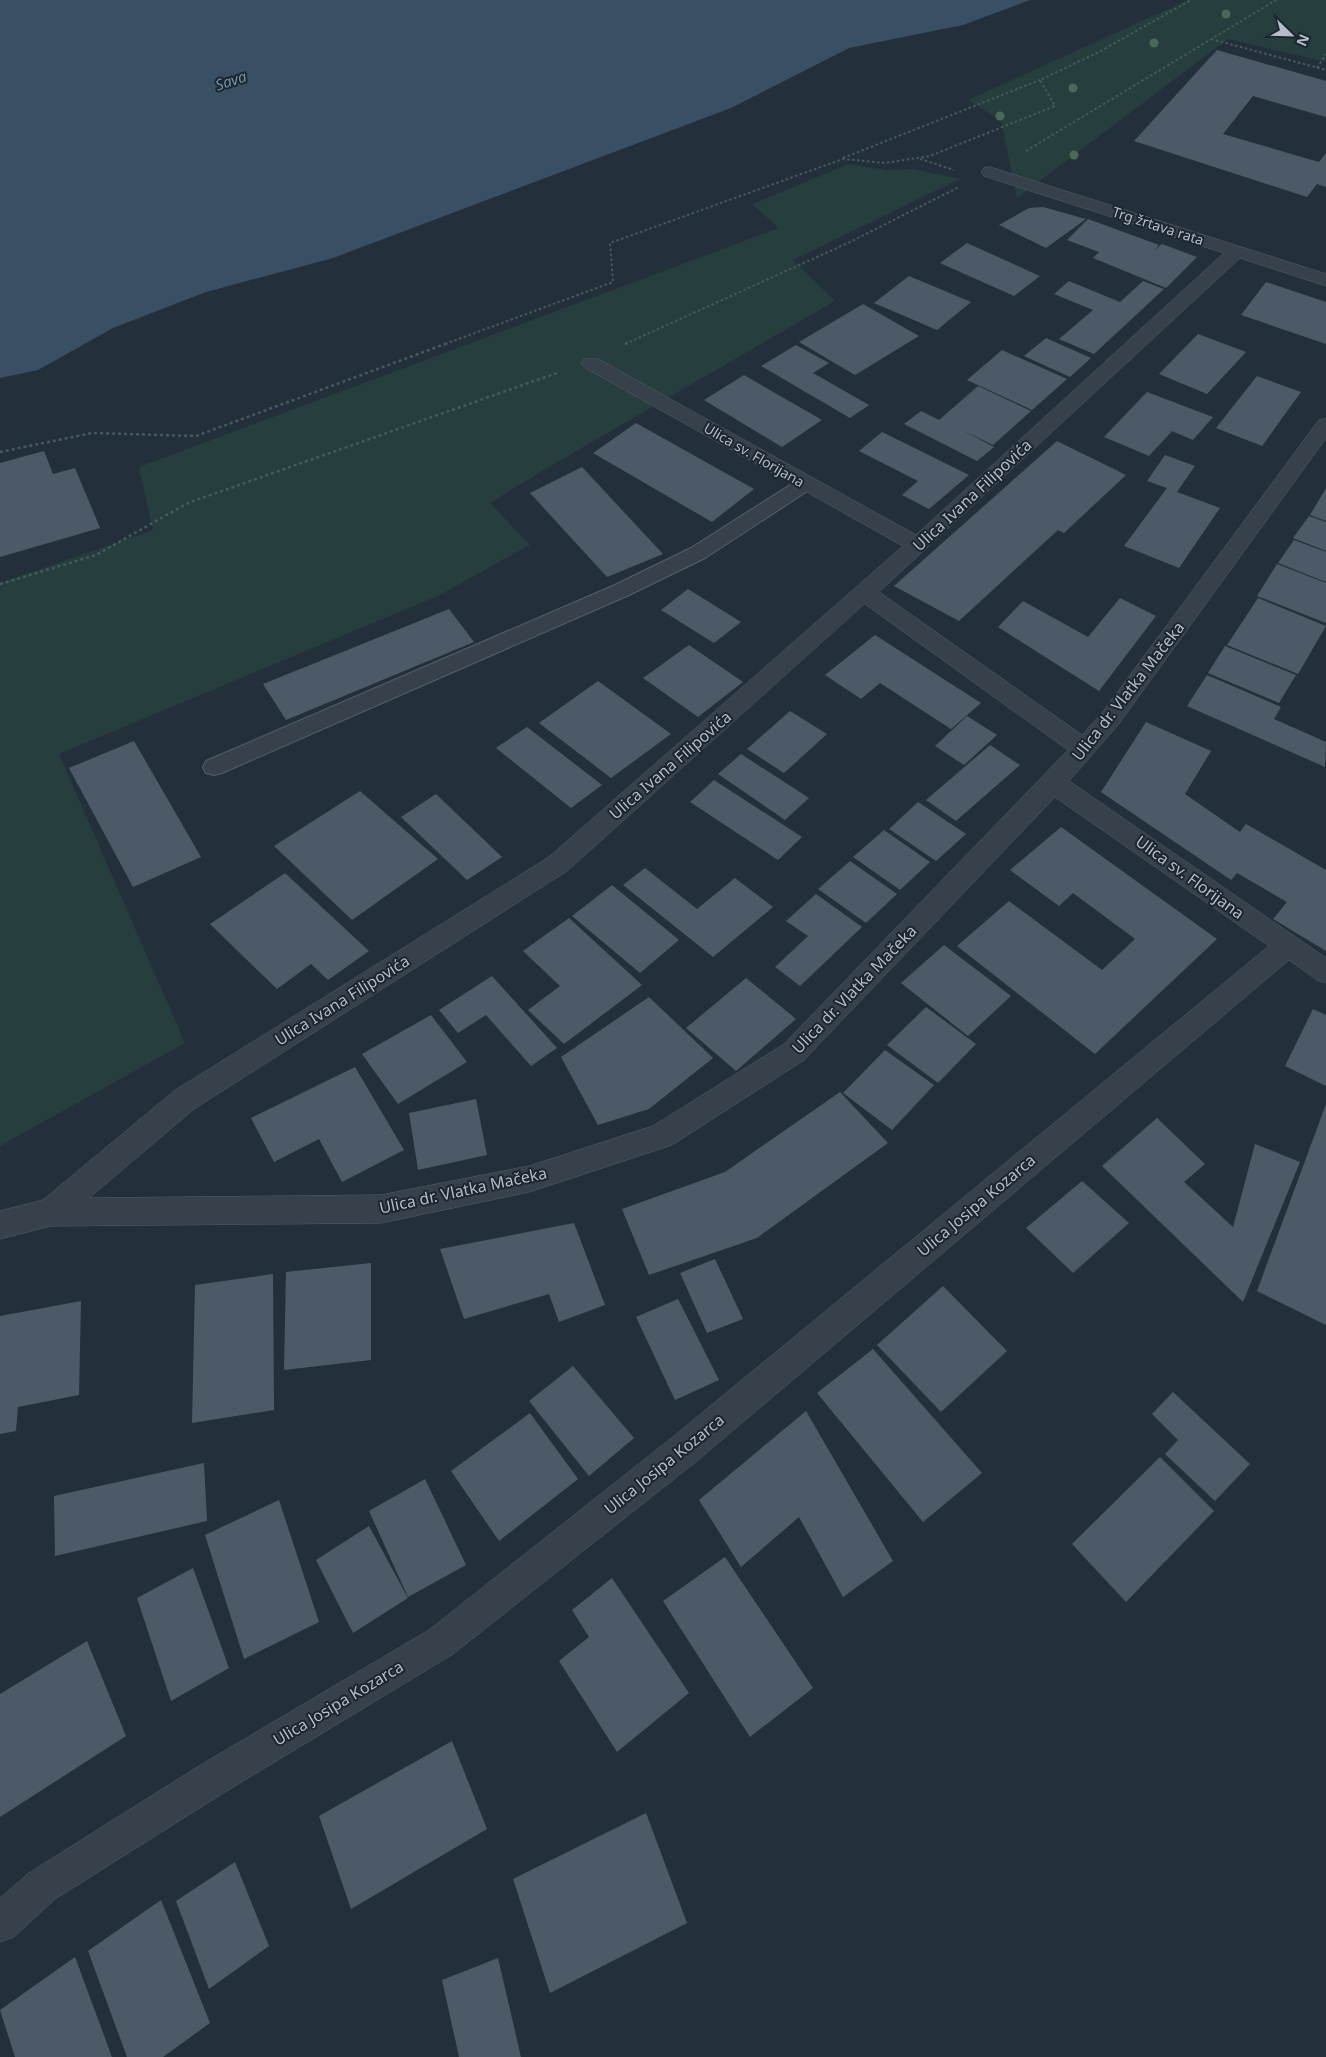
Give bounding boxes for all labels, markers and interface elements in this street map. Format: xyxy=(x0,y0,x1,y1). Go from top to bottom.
north arrow xyxy=(1266,10,1316,60)
text: N xyxy=(1292,31,1314,49)
water label: Sava xyxy=(213,66,249,94)
street label: Trg žrtava rata xyxy=(1110,202,1206,249)
street label: Ulica sv. Florijana xyxy=(701,418,808,491)
street label: Ulica Ivana Filipovića xyxy=(908,434,1036,556)
street label: Ulica dr. Vlatka Mačeka xyxy=(1067,617,1189,765)
street label: Ulica Ivana Filipovića xyxy=(604,706,736,824)
street label: Ulica sv. Florijana xyxy=(1131,830,1249,924)
street label: Ulica dr. Vlatka Mačeka xyxy=(787,920,921,1058)
street label: Ulica Ivana Filipovića xyxy=(270,950,414,1050)
street label: Ulica Josipa Kozarca xyxy=(912,1149,1040,1261)
street label: Ulica dr. Vlatka Mačeka xyxy=(377,1161,549,1219)
street label: Ulica Josipa Kozarca xyxy=(599,1409,729,1519)
street label: Ulica Josipa Kozarca xyxy=(269,1655,407,1751)

